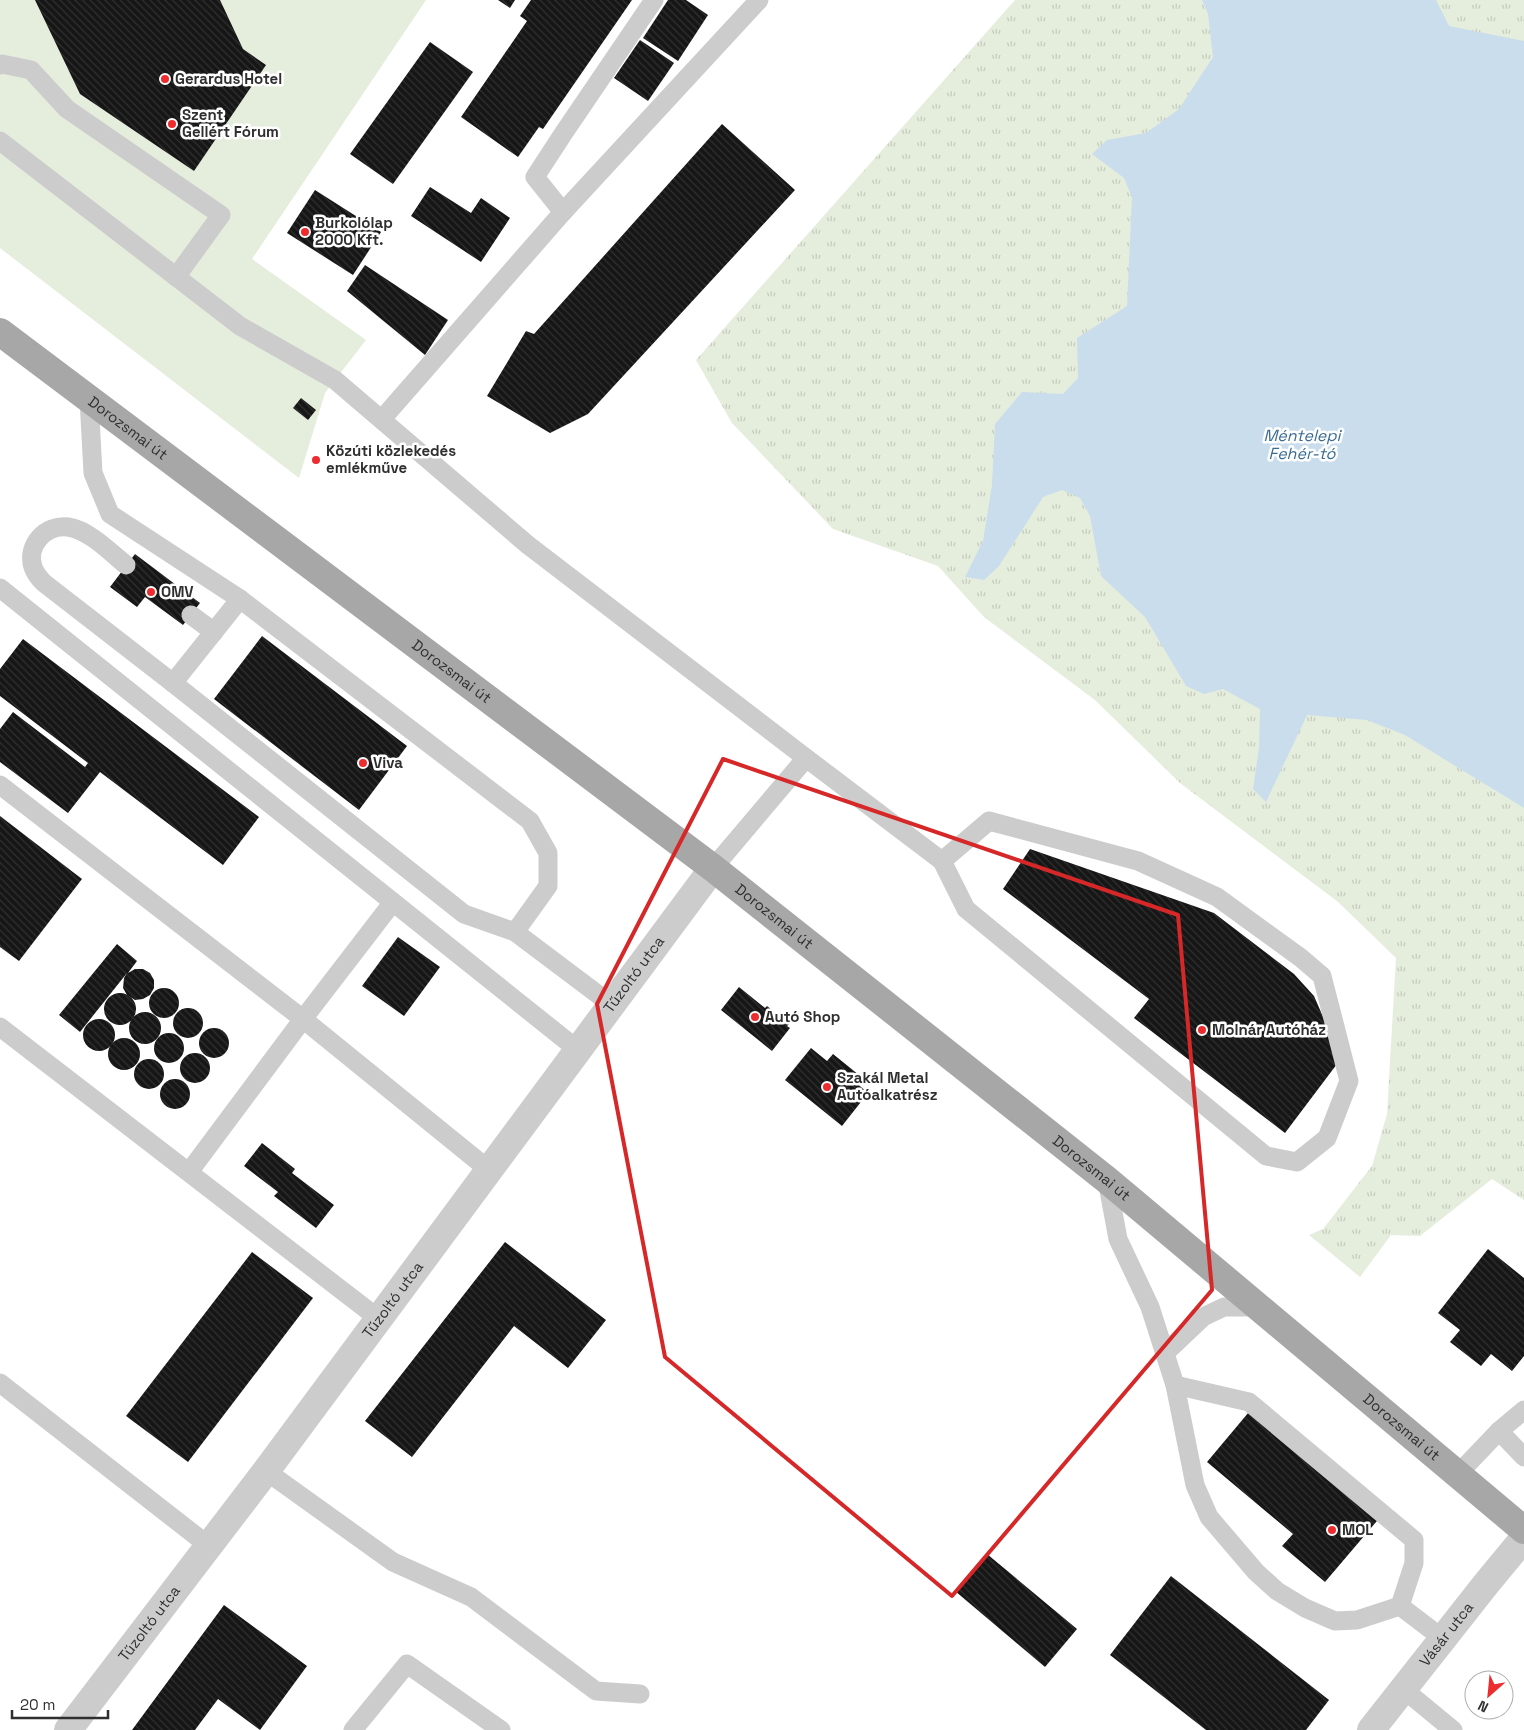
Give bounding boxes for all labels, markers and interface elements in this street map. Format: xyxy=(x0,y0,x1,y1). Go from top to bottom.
place label: Gerardus Hotel xyxy=(175,69,282,88)
marker: Gerardus Hotel xyxy=(159,73,171,85)
place label: Szent Gellért Fórum xyxy=(182,105,279,141)
marker: Szent Gellért Fórum xyxy=(166,118,178,130)
place label: Burkolólap 2000 Kft. xyxy=(315,213,393,249)
marker: Burkolólap 2000 Kft. xyxy=(299,226,311,238)
street label: Dorozsmai út xyxy=(85,392,172,464)
water label: Méntelepi Fehér-tó xyxy=(1263,425,1343,464)
place label: Közúti közlekedés emlékműve xyxy=(326,441,456,477)
marker: Közúti közlekedés emlékműve xyxy=(310,454,322,466)
place label: OMV xyxy=(161,582,194,601)
marker: OMV xyxy=(145,586,157,598)
street label: Dorozsmai út xyxy=(408,635,495,707)
place label: Viva xyxy=(373,753,403,772)
marker: Viva xyxy=(357,757,369,769)
street label: Dorozsmai út xyxy=(731,879,817,953)
street label: Tűzoltó utca xyxy=(599,932,668,1016)
place label: Autó Shop xyxy=(765,1007,840,1026)
marker: Autó Shop xyxy=(749,1011,761,1023)
place label: Molnár Autóház xyxy=(1212,1020,1326,1039)
marker: Molnár Autóház xyxy=(1196,1024,1208,1036)
place label: Szakál Metal Autóalkatrész xyxy=(837,1068,938,1104)
marker: Szakál Metal Autóalkatrész xyxy=(821,1081,833,1093)
street label: Dorozsmai út xyxy=(1049,1131,1135,1205)
street label: Tűzoltó utca xyxy=(358,1257,427,1342)
street label: Dorozsmai út xyxy=(1359,1389,1444,1464)
place label: MOL xyxy=(1342,1520,1374,1539)
marker: MOL xyxy=(1326,1524,1338,1536)
street label: Tűzoltó utca xyxy=(114,1581,184,1665)
street label: Vásár utca xyxy=(1415,1598,1478,1670)
north arrow xyxy=(1464,1670,1514,1720)
scale bar xyxy=(12,1688,109,1720)
text: 20 m xyxy=(20,1695,55,1714)
text: N xyxy=(1475,1696,1491,1717)

